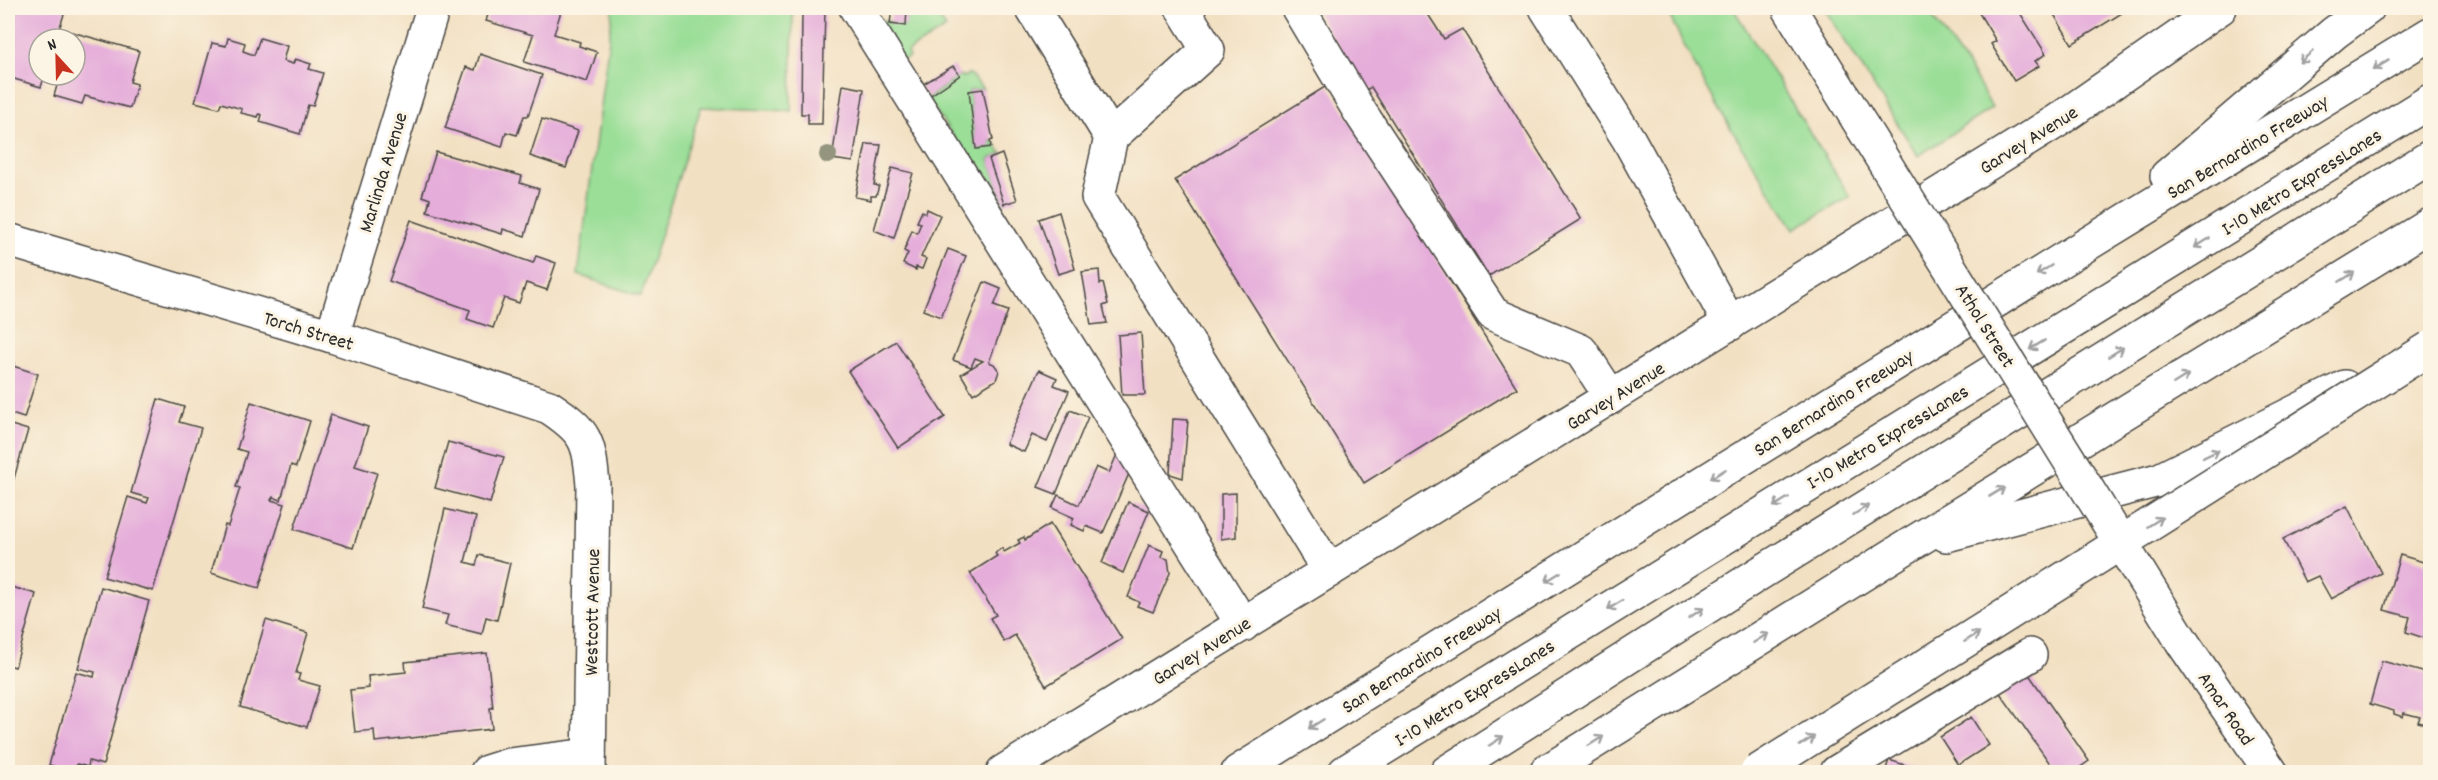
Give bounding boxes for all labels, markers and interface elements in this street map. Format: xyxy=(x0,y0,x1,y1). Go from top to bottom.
north arrow xyxy=(27,27,87,87)
text: N xyxy=(44,33,60,58)
one-way arrow xyxy=(2299,50,2314,64)
one-way arrow xyxy=(2373,59,2390,71)
street label: San Bernardino Freeway xyxy=(2163,89,2335,208)
street label: Garvey Avenue xyxy=(1975,100,2084,183)
street label: Marlinda Avenue xyxy=(353,109,416,236)
street label: I-10 Metro ExpressLanes xyxy=(2217,123,2388,244)
one-way arrow xyxy=(2194,237,2211,249)
one-way arrow xyxy=(2036,265,2053,277)
one-way arrow xyxy=(2338,270,2355,282)
street label: Athol Street xyxy=(1947,279,2020,374)
street label: Torch Street xyxy=(260,306,357,360)
one-way arrow xyxy=(2028,339,2045,352)
street label: San Bernardino Freeway xyxy=(1749,343,1921,465)
one-way arrow xyxy=(2107,345,2124,357)
street label: Garvey Avenue xyxy=(1562,356,1671,439)
one-way arrow xyxy=(2172,372,2189,384)
street label: I-10 Metro ExpressLanes xyxy=(1802,379,1975,498)
one-way arrow xyxy=(2202,447,2220,459)
one-way arrow xyxy=(1710,468,1727,480)
one-way arrow xyxy=(1988,485,2005,497)
one-way arrow xyxy=(1772,495,1789,508)
one-way arrow xyxy=(1852,503,1869,515)
one-way arrow xyxy=(2146,516,2163,528)
street label: Westcott Avenue xyxy=(579,548,609,676)
one-way arrow xyxy=(1544,570,1561,583)
one-way arrow xyxy=(1607,599,1624,611)
street label: San Bernardino Freeway xyxy=(1337,600,1509,722)
one-way arrow xyxy=(1687,607,1704,619)
street label: Garvey Avenue xyxy=(1148,611,1257,694)
one-way arrow xyxy=(1752,631,1769,643)
one-way arrow xyxy=(1963,631,1980,643)
street label: I-10 Metro ExpressLanes xyxy=(1390,634,1561,755)
street label: Amar Road xyxy=(2190,667,2259,752)
one-way arrow xyxy=(1308,719,1325,731)
one-way arrow xyxy=(1488,735,1504,747)
one-way arrow xyxy=(1587,735,1604,747)
one-way arrow xyxy=(1798,735,1815,747)

